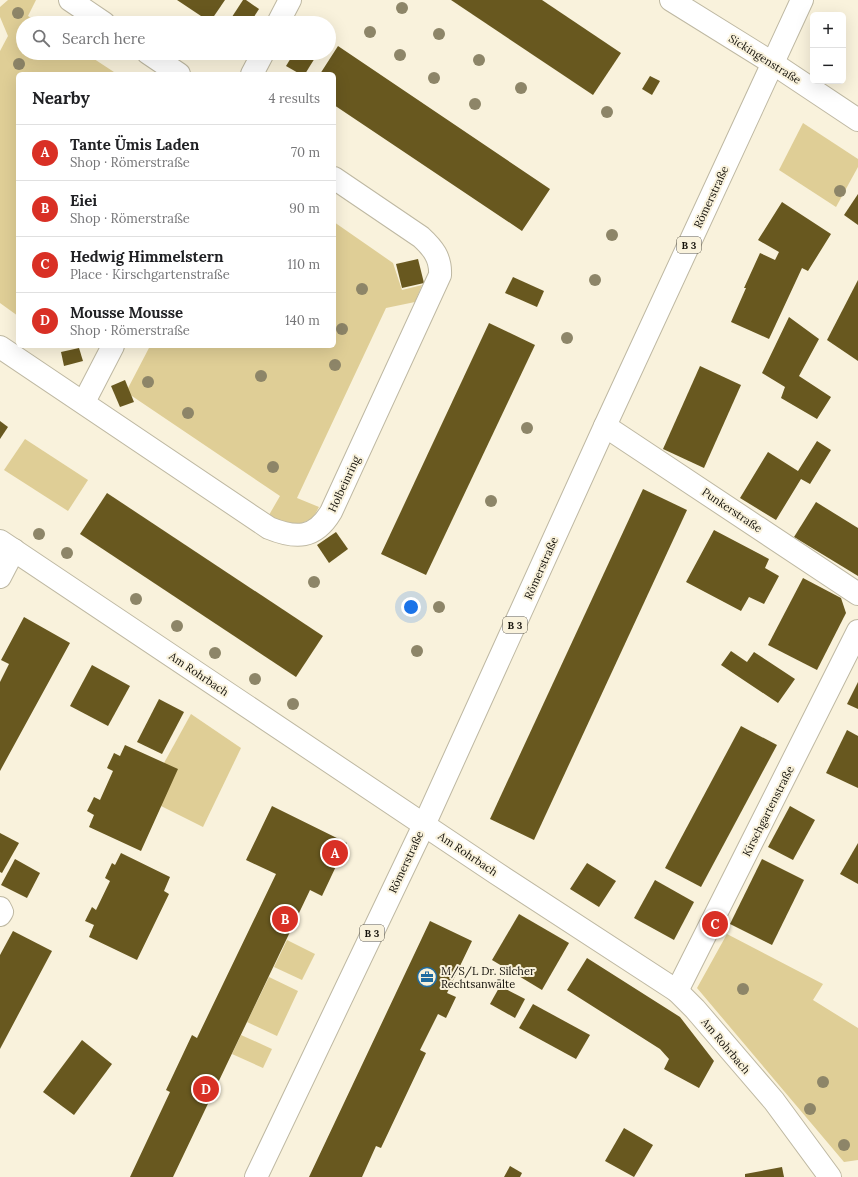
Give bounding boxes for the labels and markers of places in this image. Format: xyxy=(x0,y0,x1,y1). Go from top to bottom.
pin: A xyxy=(322,838,348,868)
pin: B xyxy=(272,904,298,934)
pin: C xyxy=(702,909,728,939)
place label: M/S/L Dr. Silcher Rechtsanwälte xyxy=(441,964,535,991)
office icon: M/S/L Dr. Silcher Rechtsanwälte xyxy=(416,966,438,988)
pin: D xyxy=(193,1074,219,1104)

